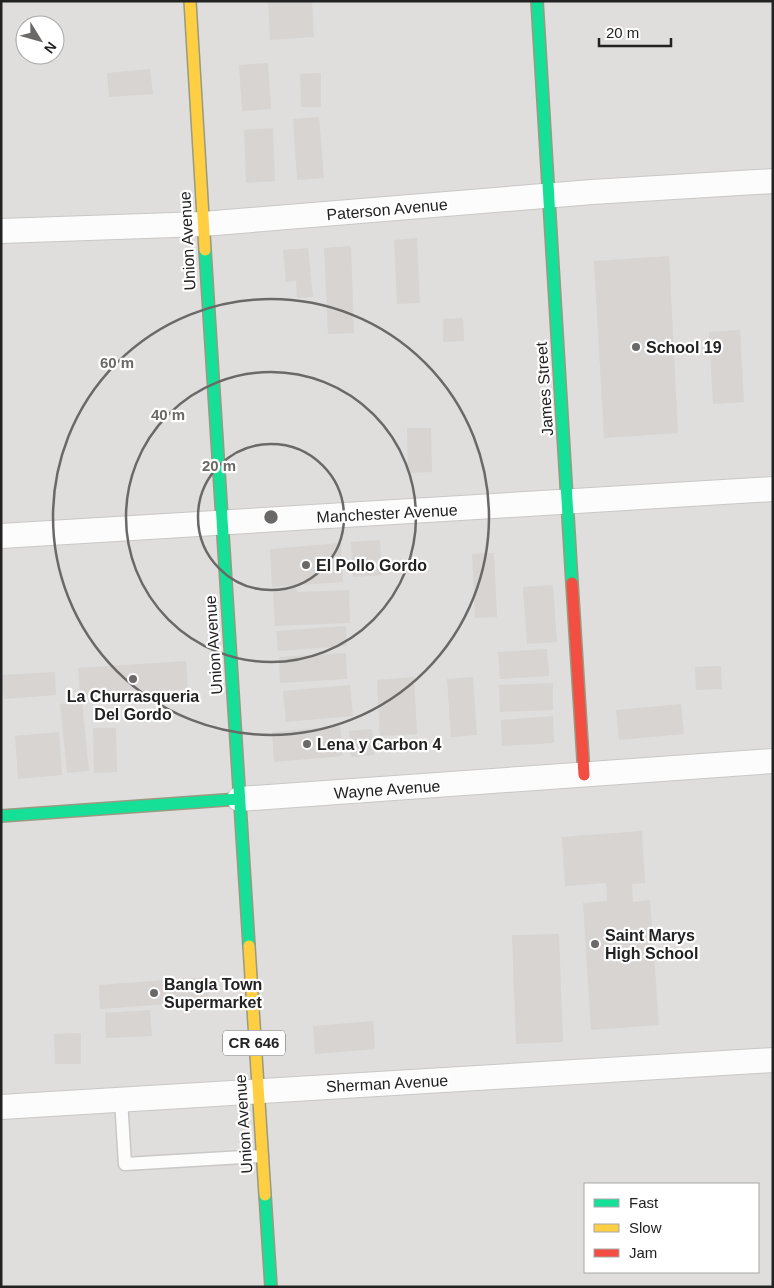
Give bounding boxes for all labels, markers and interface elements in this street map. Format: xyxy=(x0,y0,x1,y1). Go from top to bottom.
north arrow xyxy=(15,15,65,65)
scale bar xyxy=(599,15,672,47)
text: 20 m xyxy=(606,24,639,41)
text: N xyxy=(41,39,60,57)
street label: Union Avenue xyxy=(176,191,199,291)
street label: Paterson Avenue xyxy=(326,196,448,223)
place label: School 19 xyxy=(646,339,722,356)
street label: James Street xyxy=(533,341,556,437)
marker: School 19 xyxy=(630,341,642,353)
text: 60 m xyxy=(100,354,134,371)
text: 40 m xyxy=(151,406,185,423)
text: 20 m xyxy=(202,457,236,474)
street label: Manchester Avenue xyxy=(316,501,458,526)
centre of rings xyxy=(262,508,280,526)
place label: El Pollo Gordo xyxy=(316,557,427,574)
marker: El Pollo Gordo xyxy=(300,559,312,571)
street label: Union Avenue xyxy=(202,595,225,695)
marker: La Churrasqueria Del Gordo xyxy=(127,673,139,685)
place label: La Churrasqueria Del Gordo xyxy=(67,688,199,723)
place label: Lena y Carbon 4 xyxy=(317,736,442,753)
marker: Lena y Carbon 4 xyxy=(301,738,313,750)
street label: Wayne Avenue xyxy=(333,777,441,802)
place label: Saint Marys High School xyxy=(605,927,698,962)
marker: Saint Marys High School xyxy=(589,938,601,950)
place label: Bangla Town Supermarket xyxy=(164,976,262,1011)
marker: Bangla Town Supermarket xyxy=(148,987,160,999)
road number: CR 646 xyxy=(223,1030,285,1056)
street label: Sherman Avenue xyxy=(325,1072,449,1095)
street label: Union Avenue xyxy=(232,1074,255,1174)
legend xyxy=(584,1183,759,1273)
text: Fast xyxy=(629,1194,659,1211)
text: Slow xyxy=(629,1219,662,1236)
text: Jam xyxy=(629,1244,657,1261)

